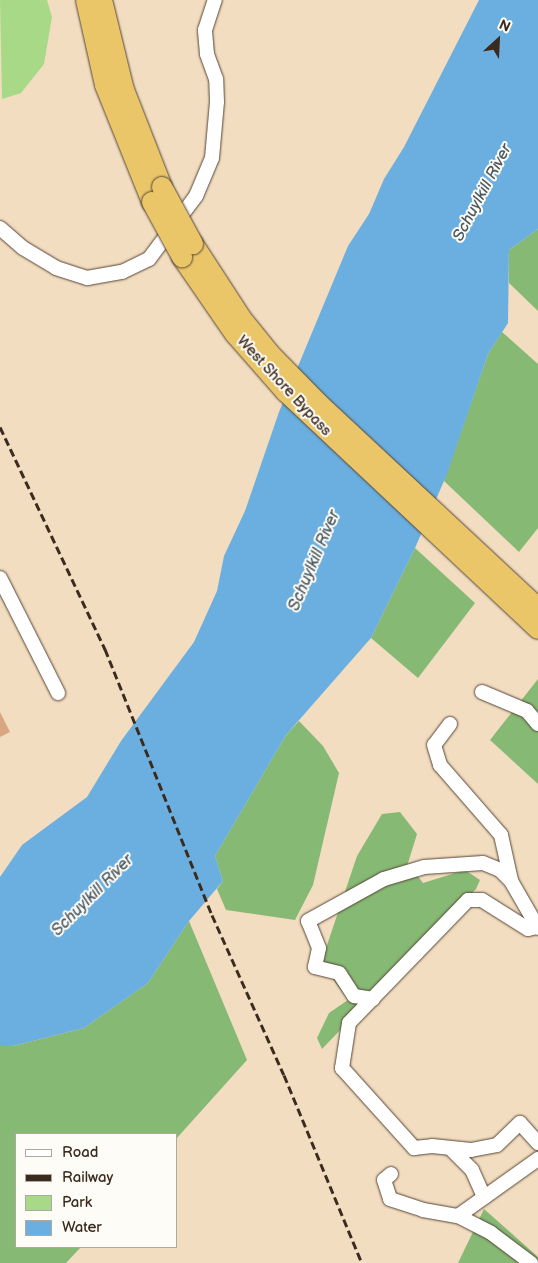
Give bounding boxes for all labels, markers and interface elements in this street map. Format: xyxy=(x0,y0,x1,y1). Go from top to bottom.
north arrow xyxy=(473,15,523,65)
text: N xyxy=(496,16,513,36)
water label: Schuylkill River xyxy=(449,141,517,245)
street label: West Shore Bypass xyxy=(233,332,335,440)
water label: Schuylkill River xyxy=(285,508,345,614)
water label: Schuylkill River xyxy=(48,851,138,941)
legend xyxy=(15,1133,178,1248)
text: Road xyxy=(62,1143,98,1162)
text: Railway xyxy=(62,1168,113,1187)
text: Park xyxy=(62,1193,92,1212)
text: Water xyxy=(62,1218,102,1237)

